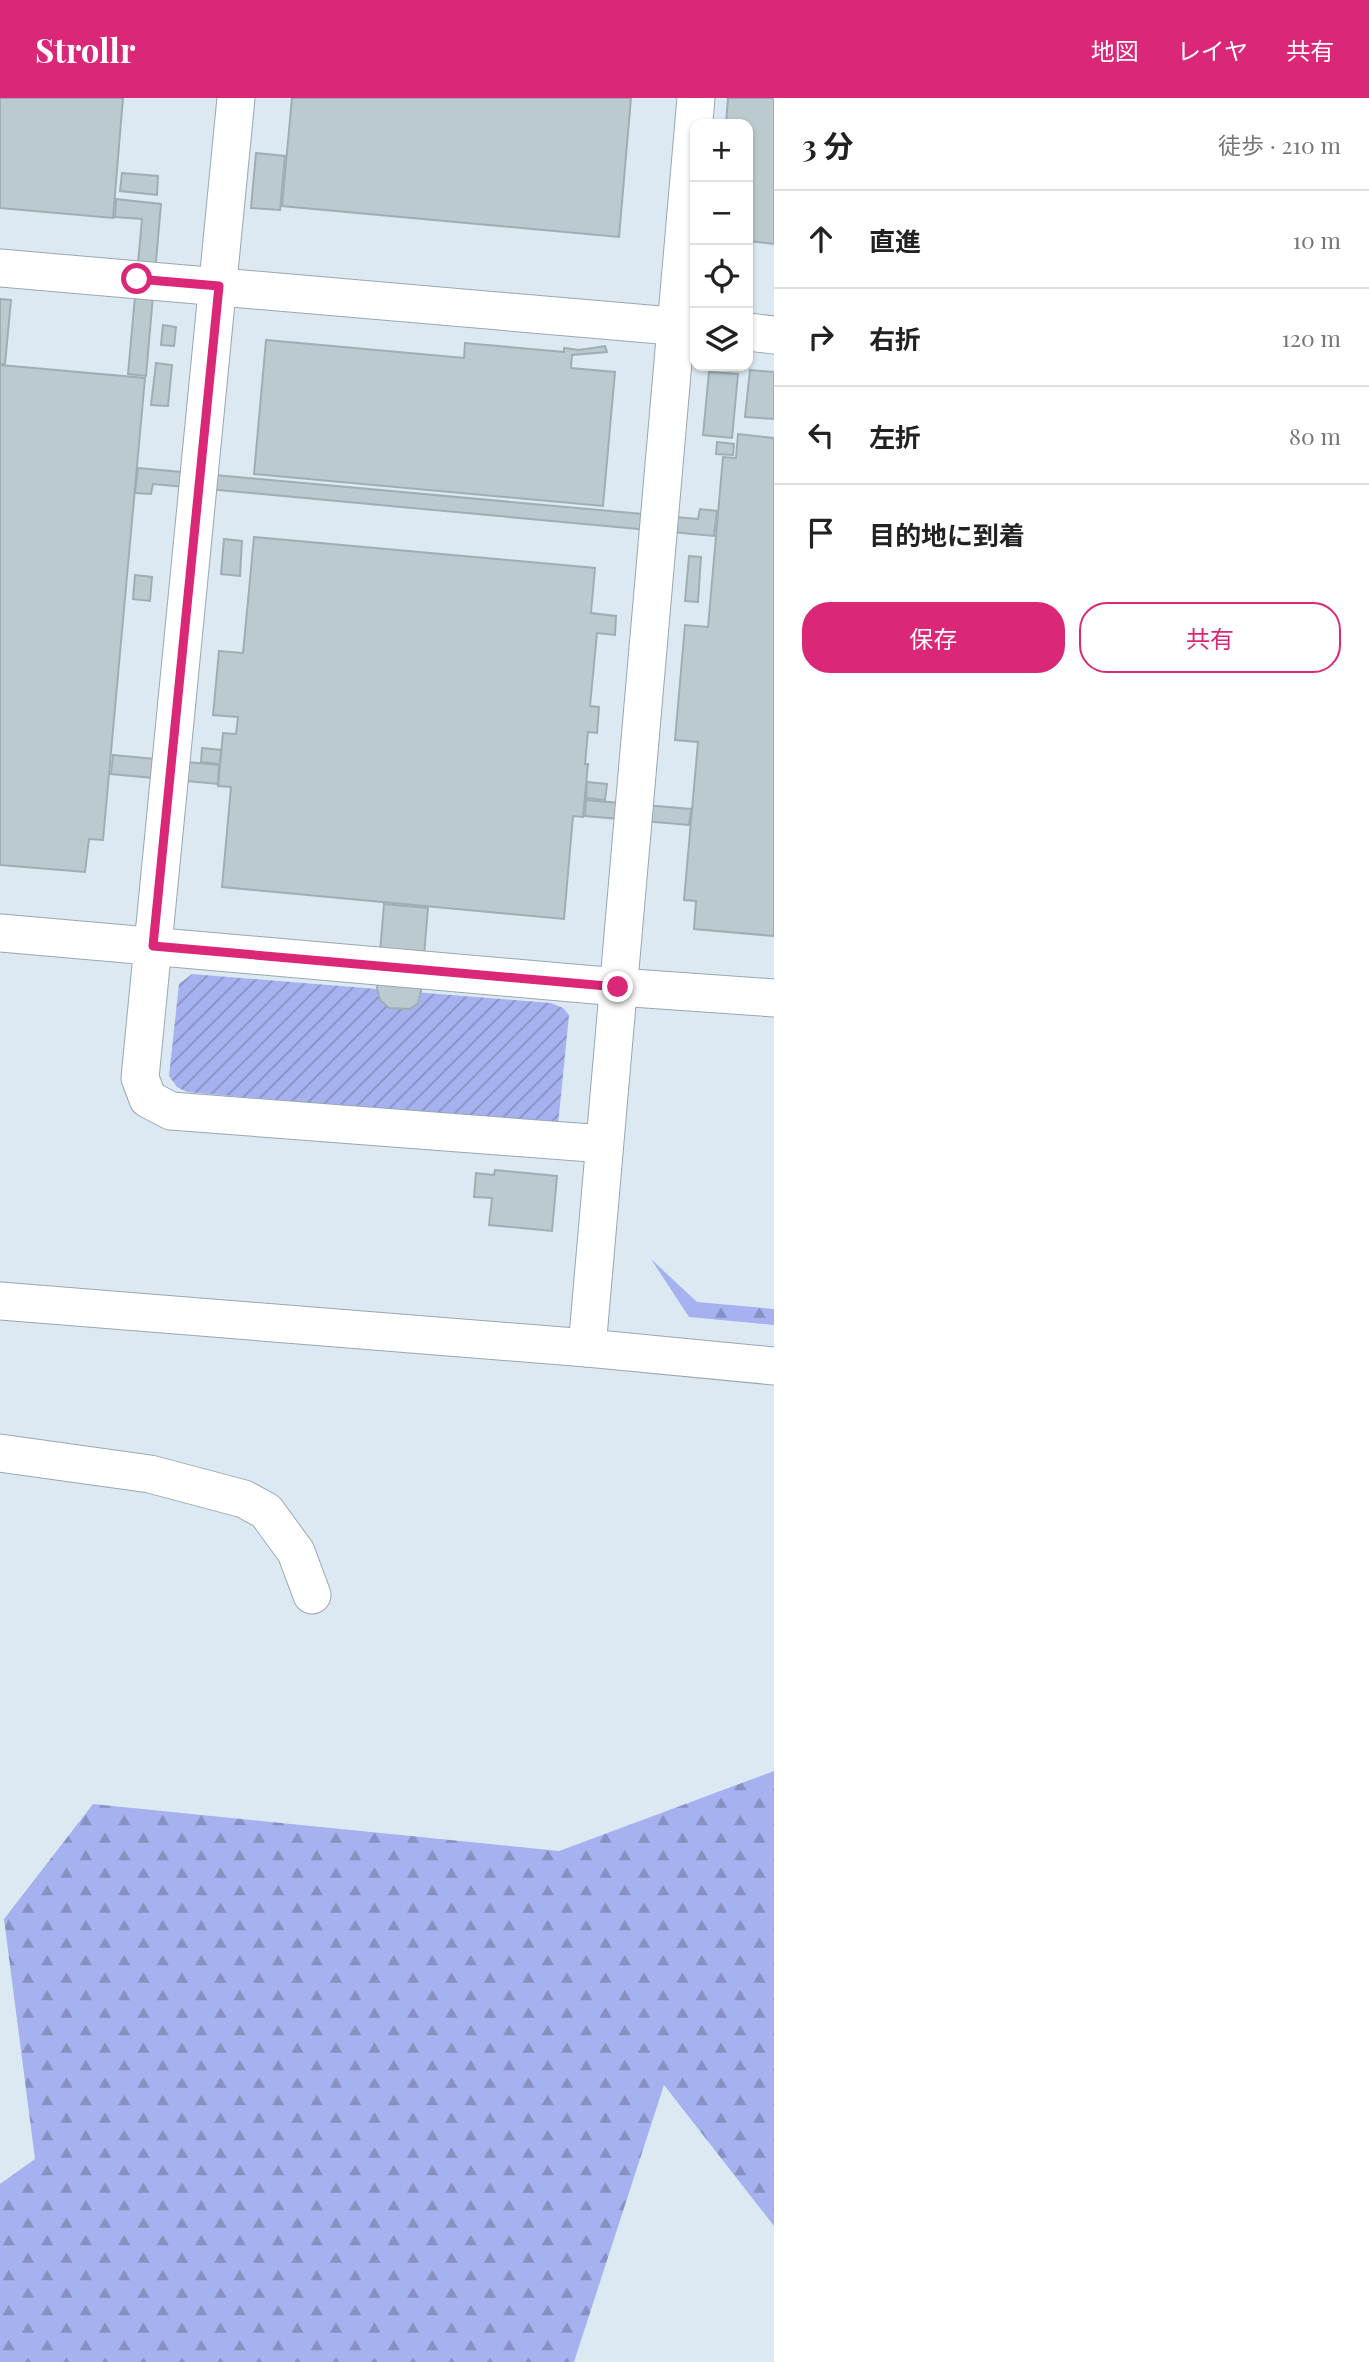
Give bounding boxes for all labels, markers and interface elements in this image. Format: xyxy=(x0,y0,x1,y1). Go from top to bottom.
text: Strollr xyxy=(35,27,135,71)
text: 地図 xyxy=(1091,34,1139,66)
text: レイヤ xyxy=(1177,34,1248,66)
text: 共有 xyxy=(1286,34,1334,66)
map controls xyxy=(690,119,753,371)
button: + xyxy=(690,119,753,182)
text: 3 分 xyxy=(802,125,853,165)
text: 徒歩 · 210 m xyxy=(1218,129,1341,160)
button: − xyxy=(690,182,753,245)
icon: ahead xyxy=(802,220,840,258)
text: 直進 xyxy=(869,223,921,258)
text: 10 m xyxy=(1293,224,1341,255)
button: locate xyxy=(690,245,753,308)
route start xyxy=(121,263,152,294)
button: layers xyxy=(690,308,753,371)
icon: right xyxy=(802,318,840,356)
text: 右折 xyxy=(869,321,921,356)
text: 120 m xyxy=(1282,322,1341,353)
icon: left xyxy=(802,416,840,454)
text: 左折 xyxy=(869,419,921,454)
text: 80 m xyxy=(1289,420,1341,451)
icon: arrive xyxy=(802,514,840,552)
text: 目的地に到着 xyxy=(869,517,1025,552)
button: 保存 xyxy=(802,602,1065,673)
button: 共有 xyxy=(1079,602,1341,673)
route end xyxy=(602,971,633,1002)

